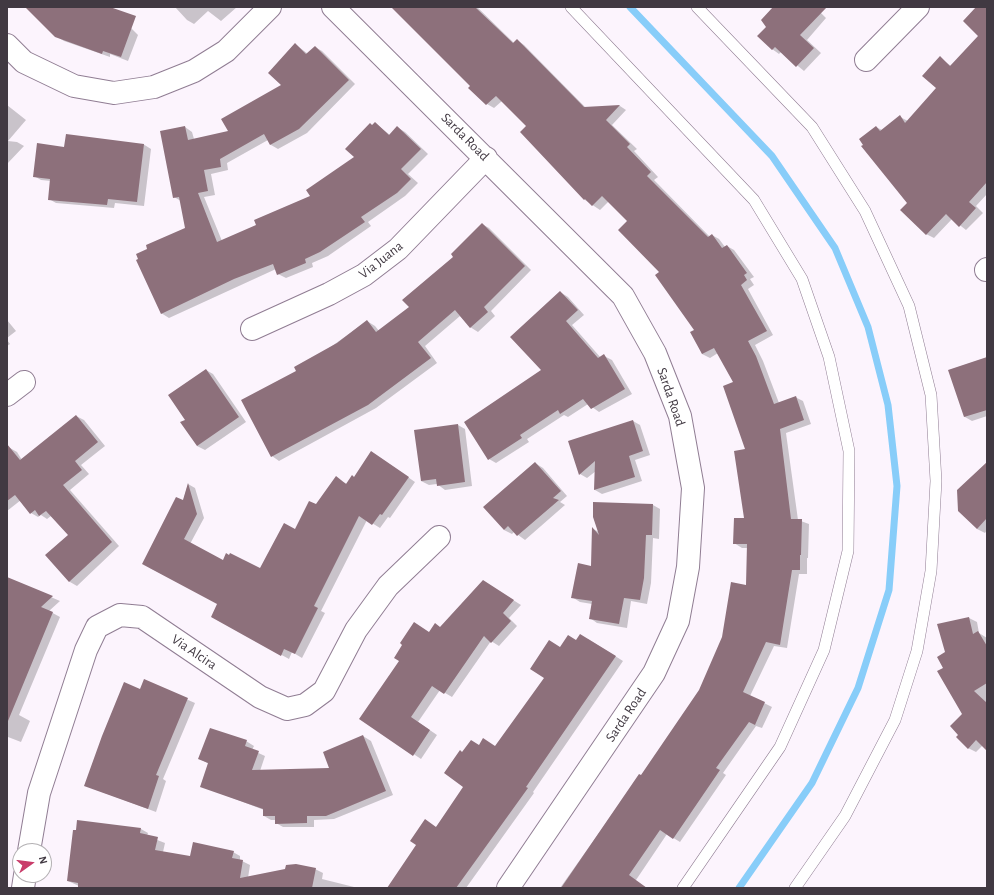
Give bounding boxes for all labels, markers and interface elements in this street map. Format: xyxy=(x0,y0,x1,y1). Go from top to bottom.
street label: Sarda Road xyxy=(437,109,493,165)
street label: Via Juana xyxy=(356,238,406,282)
street label: Sarda Road xyxy=(653,365,689,429)
street label: Via Alcira xyxy=(168,631,220,673)
street label: Sarda Road xyxy=(602,685,650,745)
north arrow xyxy=(12,843,52,883)
text: N xyxy=(37,855,49,865)

